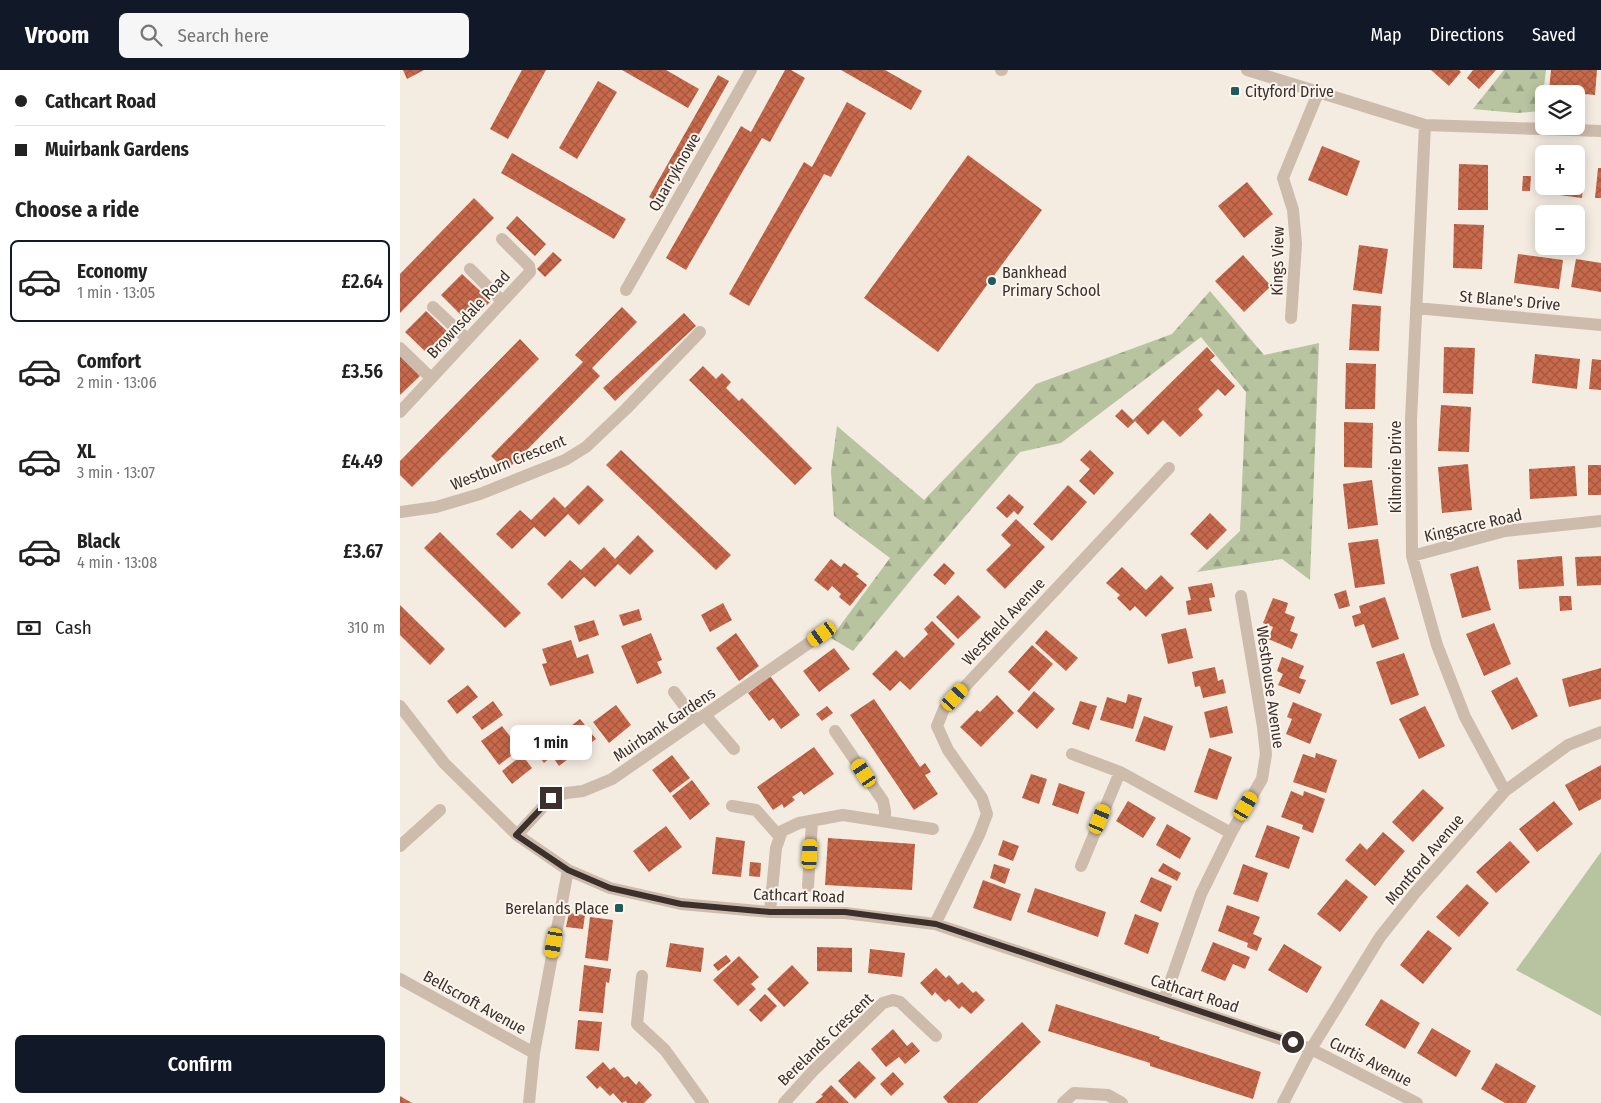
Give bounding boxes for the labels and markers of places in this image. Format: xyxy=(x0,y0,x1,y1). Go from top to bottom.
place label: Cityford Drive xyxy=(1245,82,1334,101)
marker: Cityford Drive xyxy=(1229,85,1241,97)
place label: Bankhead Primary School xyxy=(1002,263,1101,300)
marker: Bankhead Primary School xyxy=(986,275,998,287)
place label: Berelands Place xyxy=(505,899,609,918)
marker: Berelands Place xyxy=(613,902,625,914)

